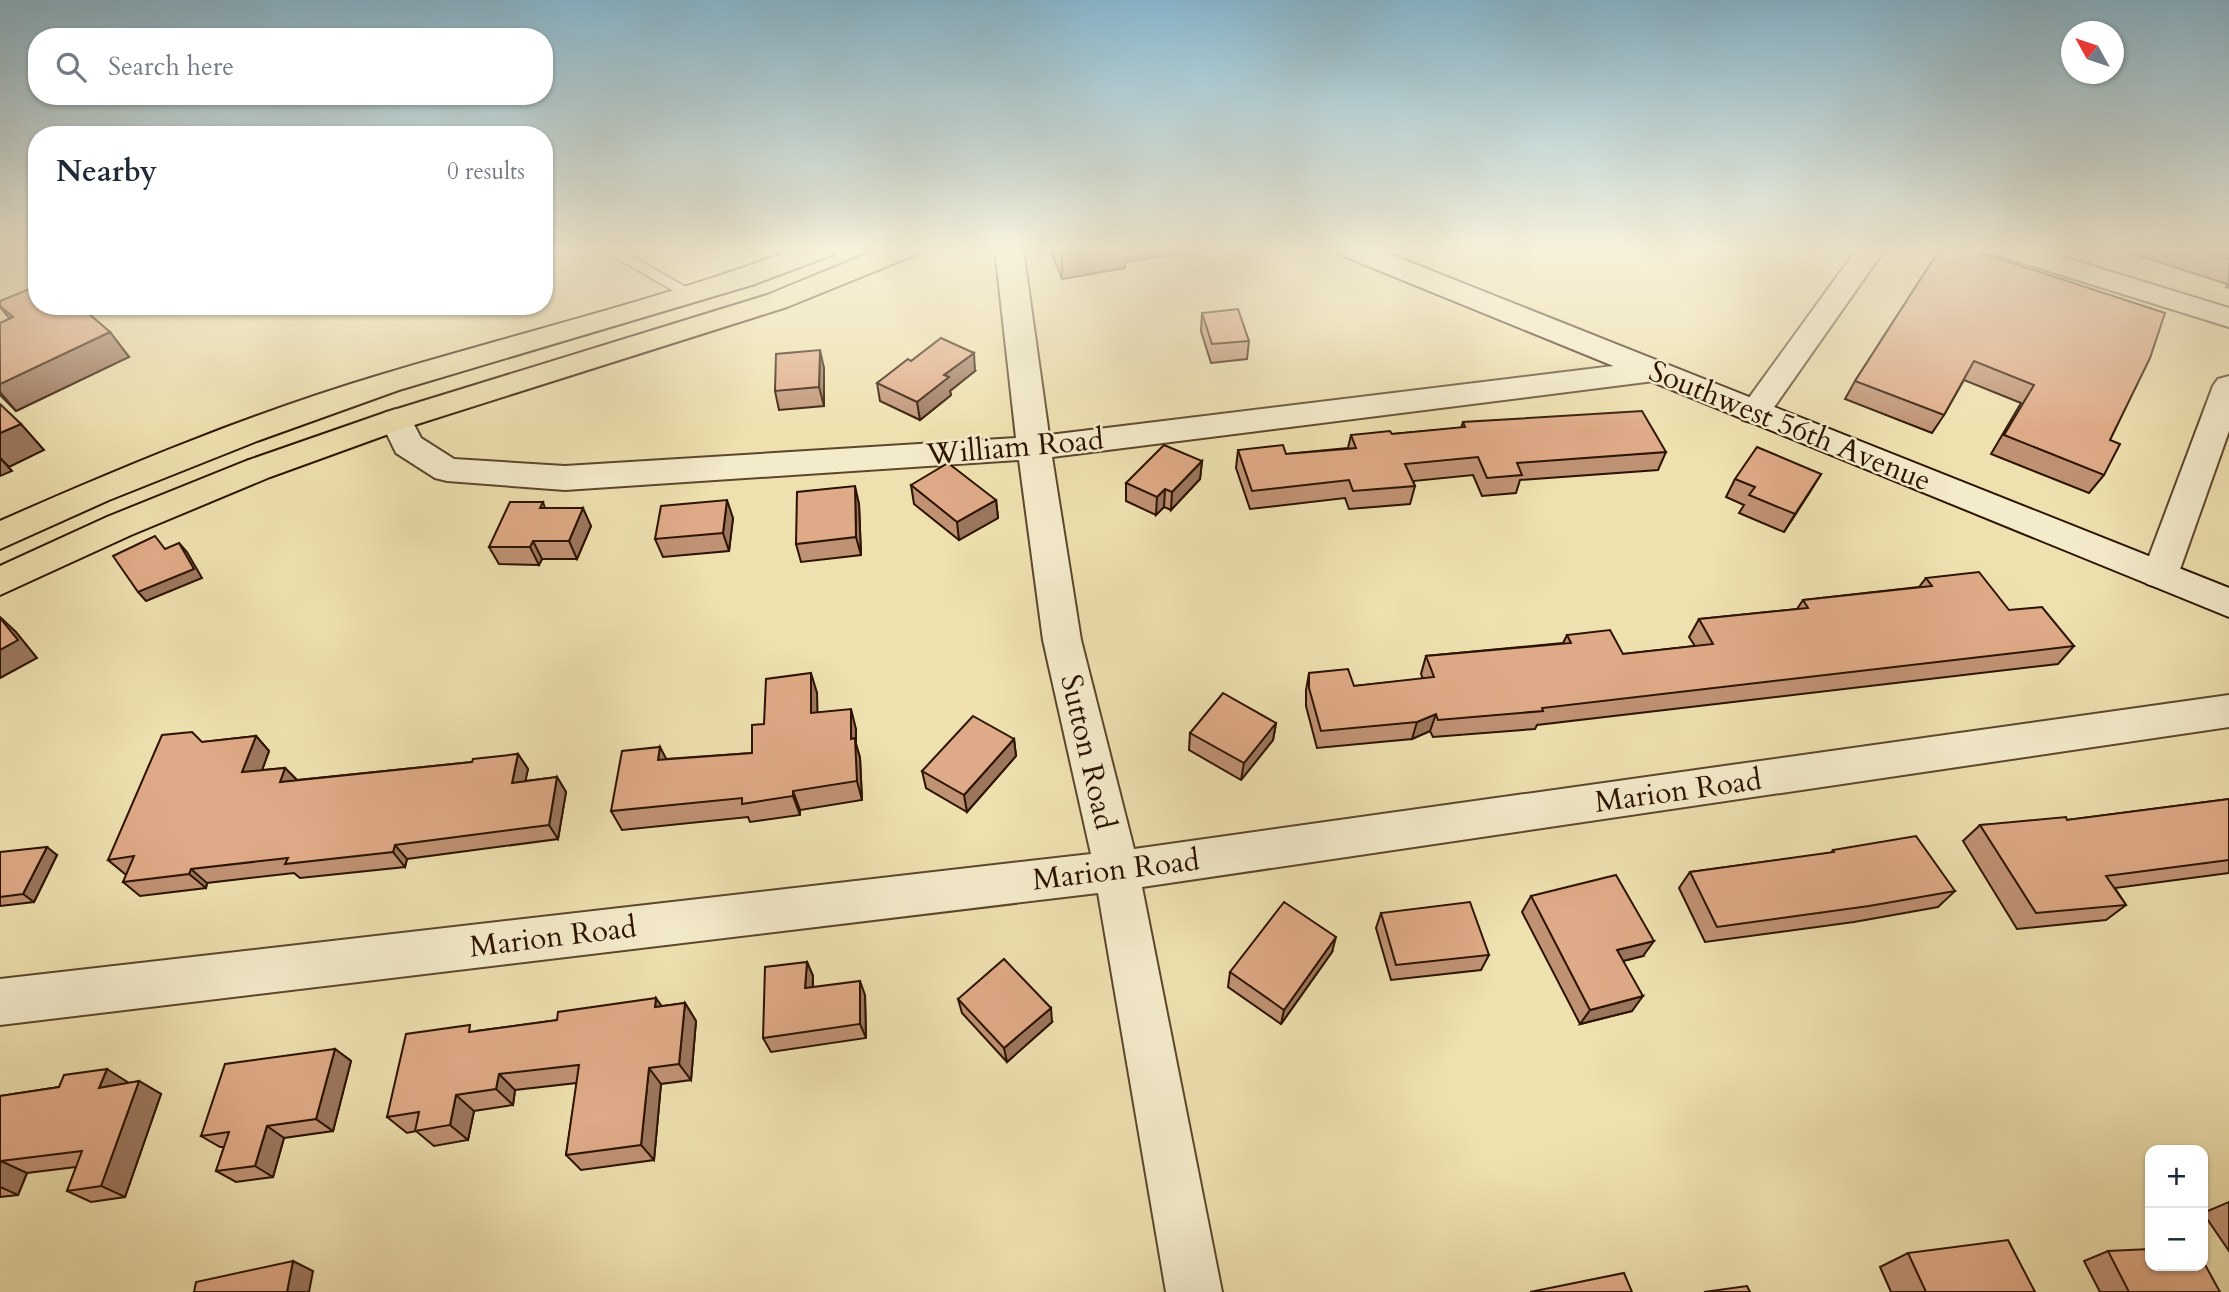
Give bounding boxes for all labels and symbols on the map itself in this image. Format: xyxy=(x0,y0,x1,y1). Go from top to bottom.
north arrow xyxy=(2061,21,2124,84)
street label: Southwest 56th Avenue xyxy=(1643,351,1937,501)
street label: William Road xyxy=(924,419,1105,475)
street label: Sutton Road xyxy=(1050,671,1126,833)
street label: Marion Road xyxy=(1592,759,1764,823)
street label: Marion Road xyxy=(1030,839,1202,901)
street label: Marion Road xyxy=(467,906,639,968)

